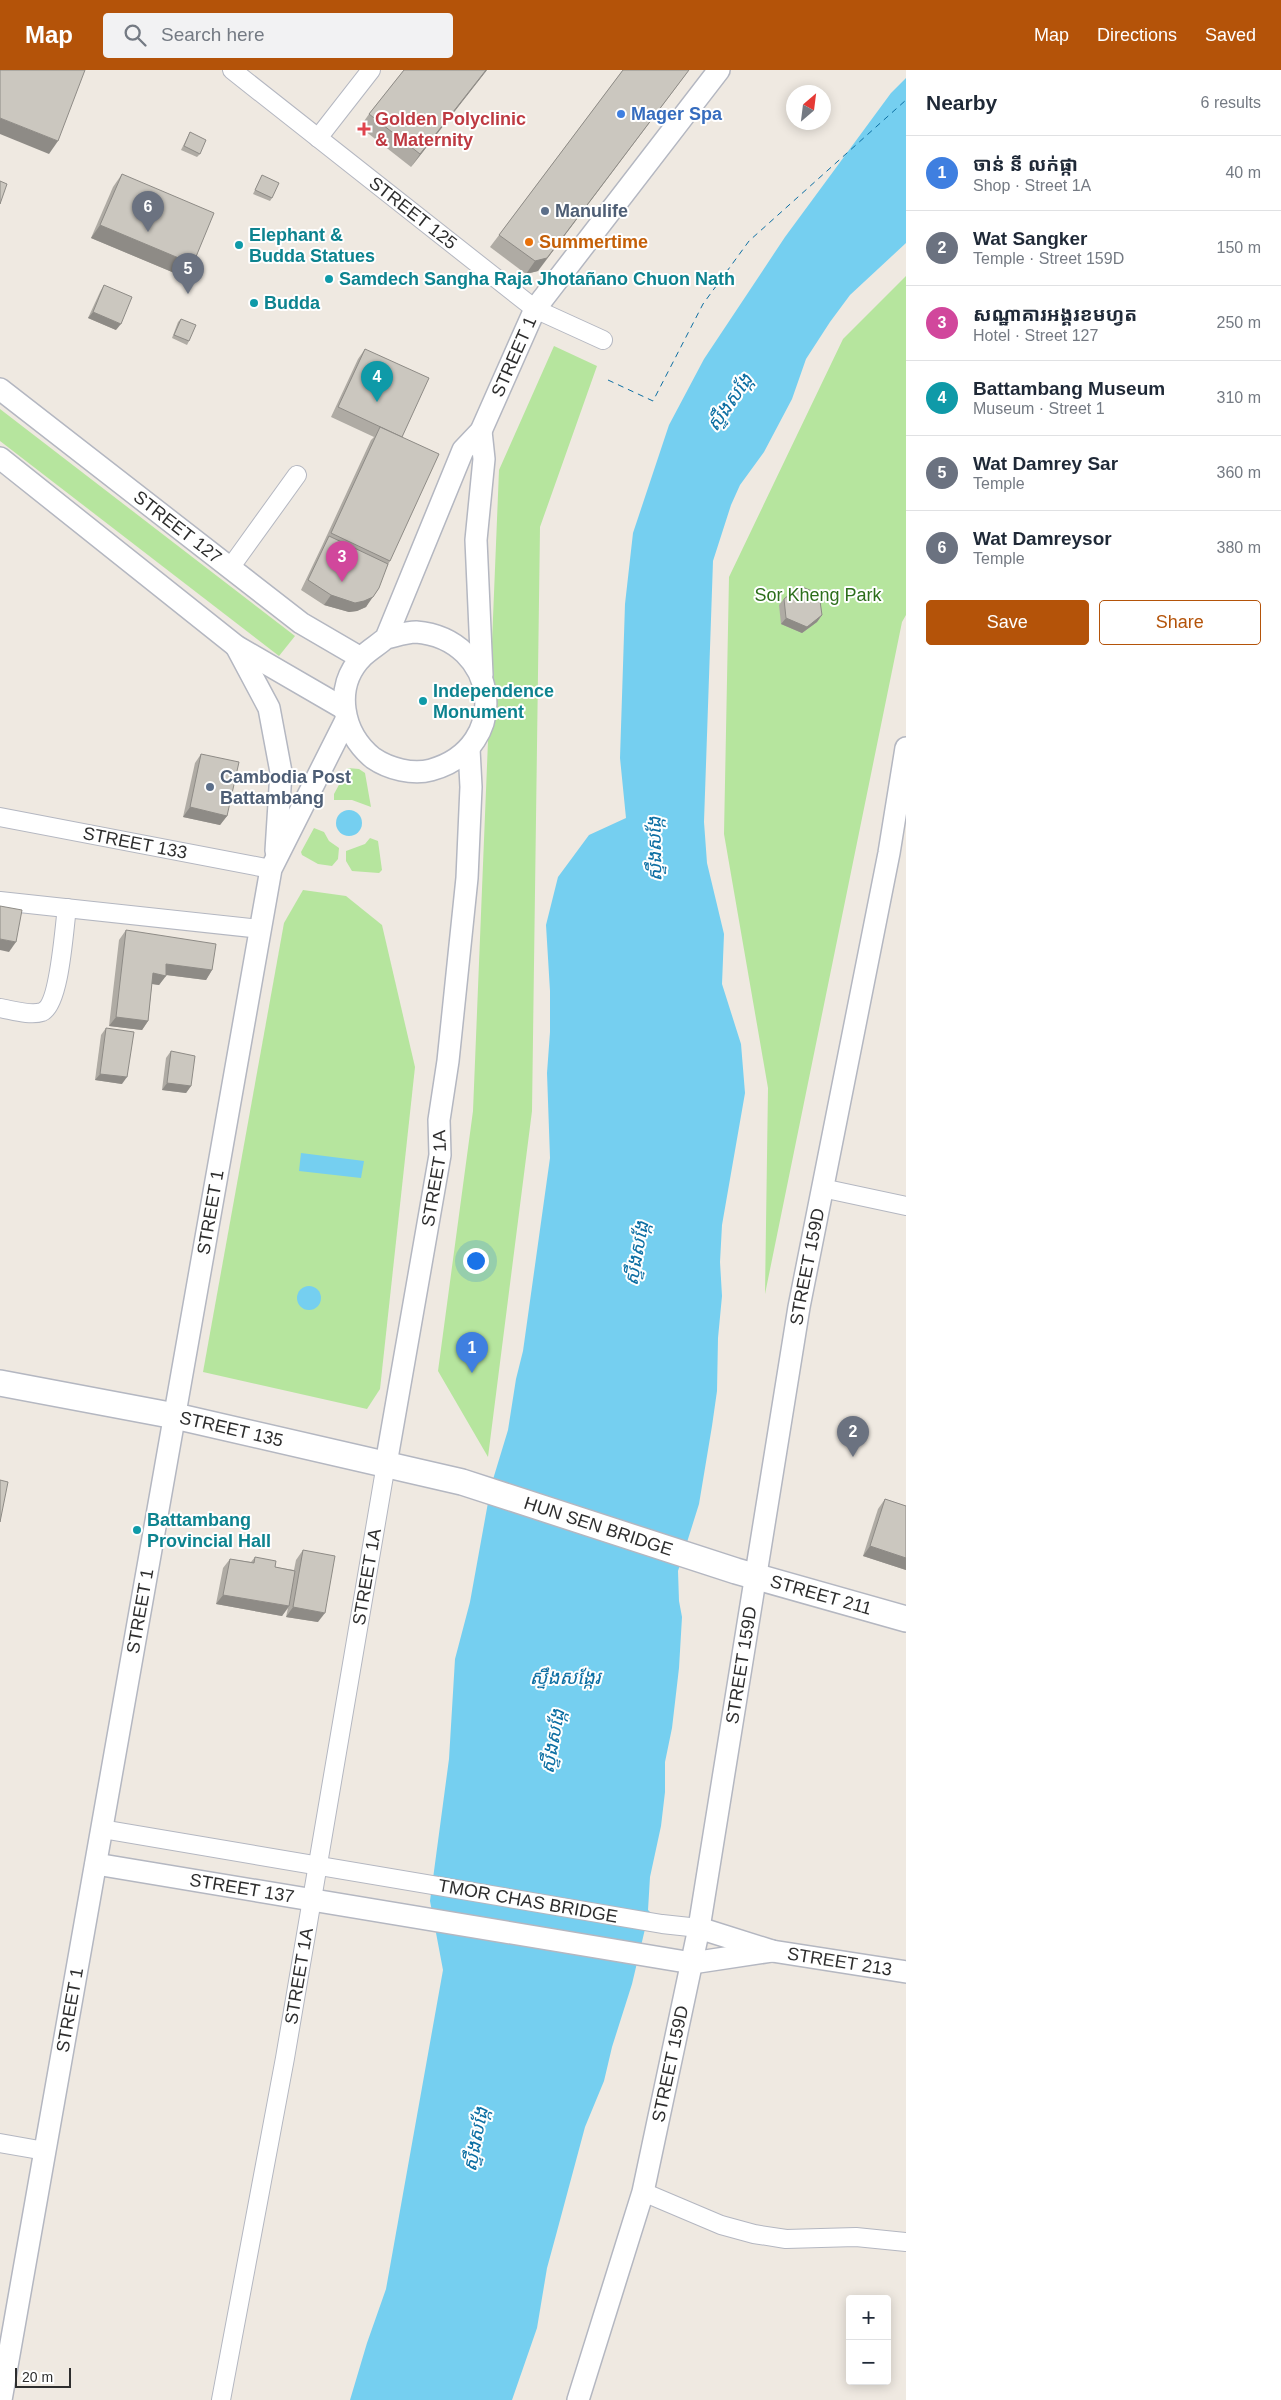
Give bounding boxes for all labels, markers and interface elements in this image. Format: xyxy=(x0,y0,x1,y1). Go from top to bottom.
search box xyxy=(103,13,453,58)
text: Map xyxy=(25,21,73,48)
icon: search xyxy=(121,21,149,49)
text: Search here xyxy=(161,24,265,45)
text: Map xyxy=(1034,25,1069,45)
text: Directions xyxy=(1097,25,1177,45)
text: Saved xyxy=(1205,25,1256,45)
north arrow xyxy=(786,85,831,130)
text: Nearby xyxy=(926,91,997,114)
text: 6 results xyxy=(1201,94,1261,111)
place label: Mager Spa xyxy=(631,104,723,124)
marker: Mager Spa xyxy=(615,108,627,120)
place label: Golden Polyclinic & Maternity xyxy=(375,109,526,150)
marker: Golden Polyclinic & Maternity xyxy=(357,122,371,136)
text: ចាន់ នី លក់ផ្កា xyxy=(973,154,1078,175)
text: 1 xyxy=(938,164,946,181)
text: 40 m xyxy=(1225,164,1261,181)
street label: STREET 125 xyxy=(365,173,461,253)
text: Shop · Street 1A xyxy=(973,177,1091,194)
pin: 6 xyxy=(132,191,164,232)
place label: Manulife xyxy=(555,201,628,221)
marker: Manulife xyxy=(539,205,551,217)
place label: Elephant & Budda Statues xyxy=(249,225,375,266)
text: Wat Sangker xyxy=(973,228,1087,249)
place label: Summertime xyxy=(539,232,648,252)
marker: Summertime xyxy=(523,236,535,248)
marker: Elephant & Budda Statues xyxy=(233,239,245,251)
text: 2 xyxy=(938,239,946,256)
text: 150 m xyxy=(1217,239,1261,256)
text: Temple · Street 159D xyxy=(973,250,1124,267)
pin: 5 xyxy=(172,253,204,294)
place label: Samdech Sangha Raja Jhotañano Chuon Nath xyxy=(339,269,735,289)
marker: Samdech Sangha Raja Jhotañano Chuon Nath xyxy=(323,273,335,285)
place label: Budda xyxy=(264,293,321,313)
marker: Budda xyxy=(248,297,260,309)
text: សណ្ឋាគារអង្គរខមហ្វត xyxy=(973,304,1137,325)
street label: STREET 1 xyxy=(487,313,540,400)
text: 3 xyxy=(938,314,946,331)
text: 250 m xyxy=(1217,314,1261,331)
text: Hotel · Street 127 xyxy=(973,327,1098,344)
pin: 4 xyxy=(361,361,393,402)
water label: ស្ទឹងសង្កែ xyxy=(702,369,758,436)
text: Battambang Museum xyxy=(973,378,1165,399)
text: 4 xyxy=(938,389,946,406)
text: 310 m xyxy=(1217,389,1261,406)
text: Museum · Street 1 xyxy=(973,400,1105,417)
text: Wat Damrey Sar xyxy=(973,453,1118,474)
text: 5 xyxy=(938,464,946,481)
text: 360 m xyxy=(1217,464,1261,481)
text: Temple xyxy=(973,475,1025,492)
street label: STREET 127 xyxy=(130,487,226,567)
text: Wat Damreysor xyxy=(973,528,1112,549)
text: 6 xyxy=(938,539,946,556)
text: 380 m xyxy=(1217,539,1261,556)
pin: 3 xyxy=(326,541,358,582)
text: Temple xyxy=(973,550,1025,567)
park label: Sor Kheng Park xyxy=(754,585,883,605)
button: Save xyxy=(926,600,1089,645)
button: Share xyxy=(1099,600,1261,645)
place label: Independence Monument xyxy=(433,681,554,722)
marker: Independence Monument xyxy=(417,695,429,707)
place label: Cambodia Post Battambang xyxy=(220,767,351,808)
marker: Cambodia Post Battambang xyxy=(204,781,216,793)
water label: ស្ទឹងសង្កែ xyxy=(643,816,667,882)
street label: STREET 133 xyxy=(81,823,189,863)
street label: STREET 1A xyxy=(418,1130,450,1228)
street label: STREET 1 xyxy=(193,1168,228,1256)
street label: STREET 159D xyxy=(786,1206,828,1327)
water label: ស្ទឹងសង្កែ xyxy=(620,1219,654,1287)
your location xyxy=(463,1248,489,1274)
pin: 1 xyxy=(456,1332,488,1373)
street label: STREET 135 xyxy=(178,1407,285,1451)
pin: 2 xyxy=(837,1416,869,1457)
street label: HUN SEN BRIDGE xyxy=(522,1493,675,1560)
place label: Battambang Provincial Hall xyxy=(147,1510,271,1551)
marker: Battambang Provincial Hall xyxy=(131,1524,143,1536)
street label: STREET 1A xyxy=(349,1527,385,1627)
street label: STREET 1 xyxy=(123,1567,157,1655)
street label: STREET 211 xyxy=(768,1571,874,1619)
street label: STREET 159D xyxy=(722,1605,761,1725)
water label: ស្ទឹងសង្កែរ xyxy=(530,1667,603,1689)
water label: ស្ទឹងសង្កែ xyxy=(536,1707,570,1775)
street label: STREET 137 xyxy=(188,1870,296,1907)
street label: TMOR CHAS BRIDGE xyxy=(437,1875,619,1927)
street label: STREET 1A xyxy=(281,1926,317,2026)
street label: STREET 213 xyxy=(786,1944,893,1980)
street label: STREET 1 xyxy=(52,1966,87,2054)
street label: STREET 159D xyxy=(648,2004,692,2124)
water label: ស្ទឹងសង្កែ xyxy=(459,2105,493,2173)
map controls xyxy=(846,2295,891,2385)
button: + xyxy=(846,2295,891,2340)
button: − xyxy=(846,2340,891,2385)
scale bar xyxy=(15,2365,71,2388)
text: 20 m xyxy=(22,2369,53,2385)

